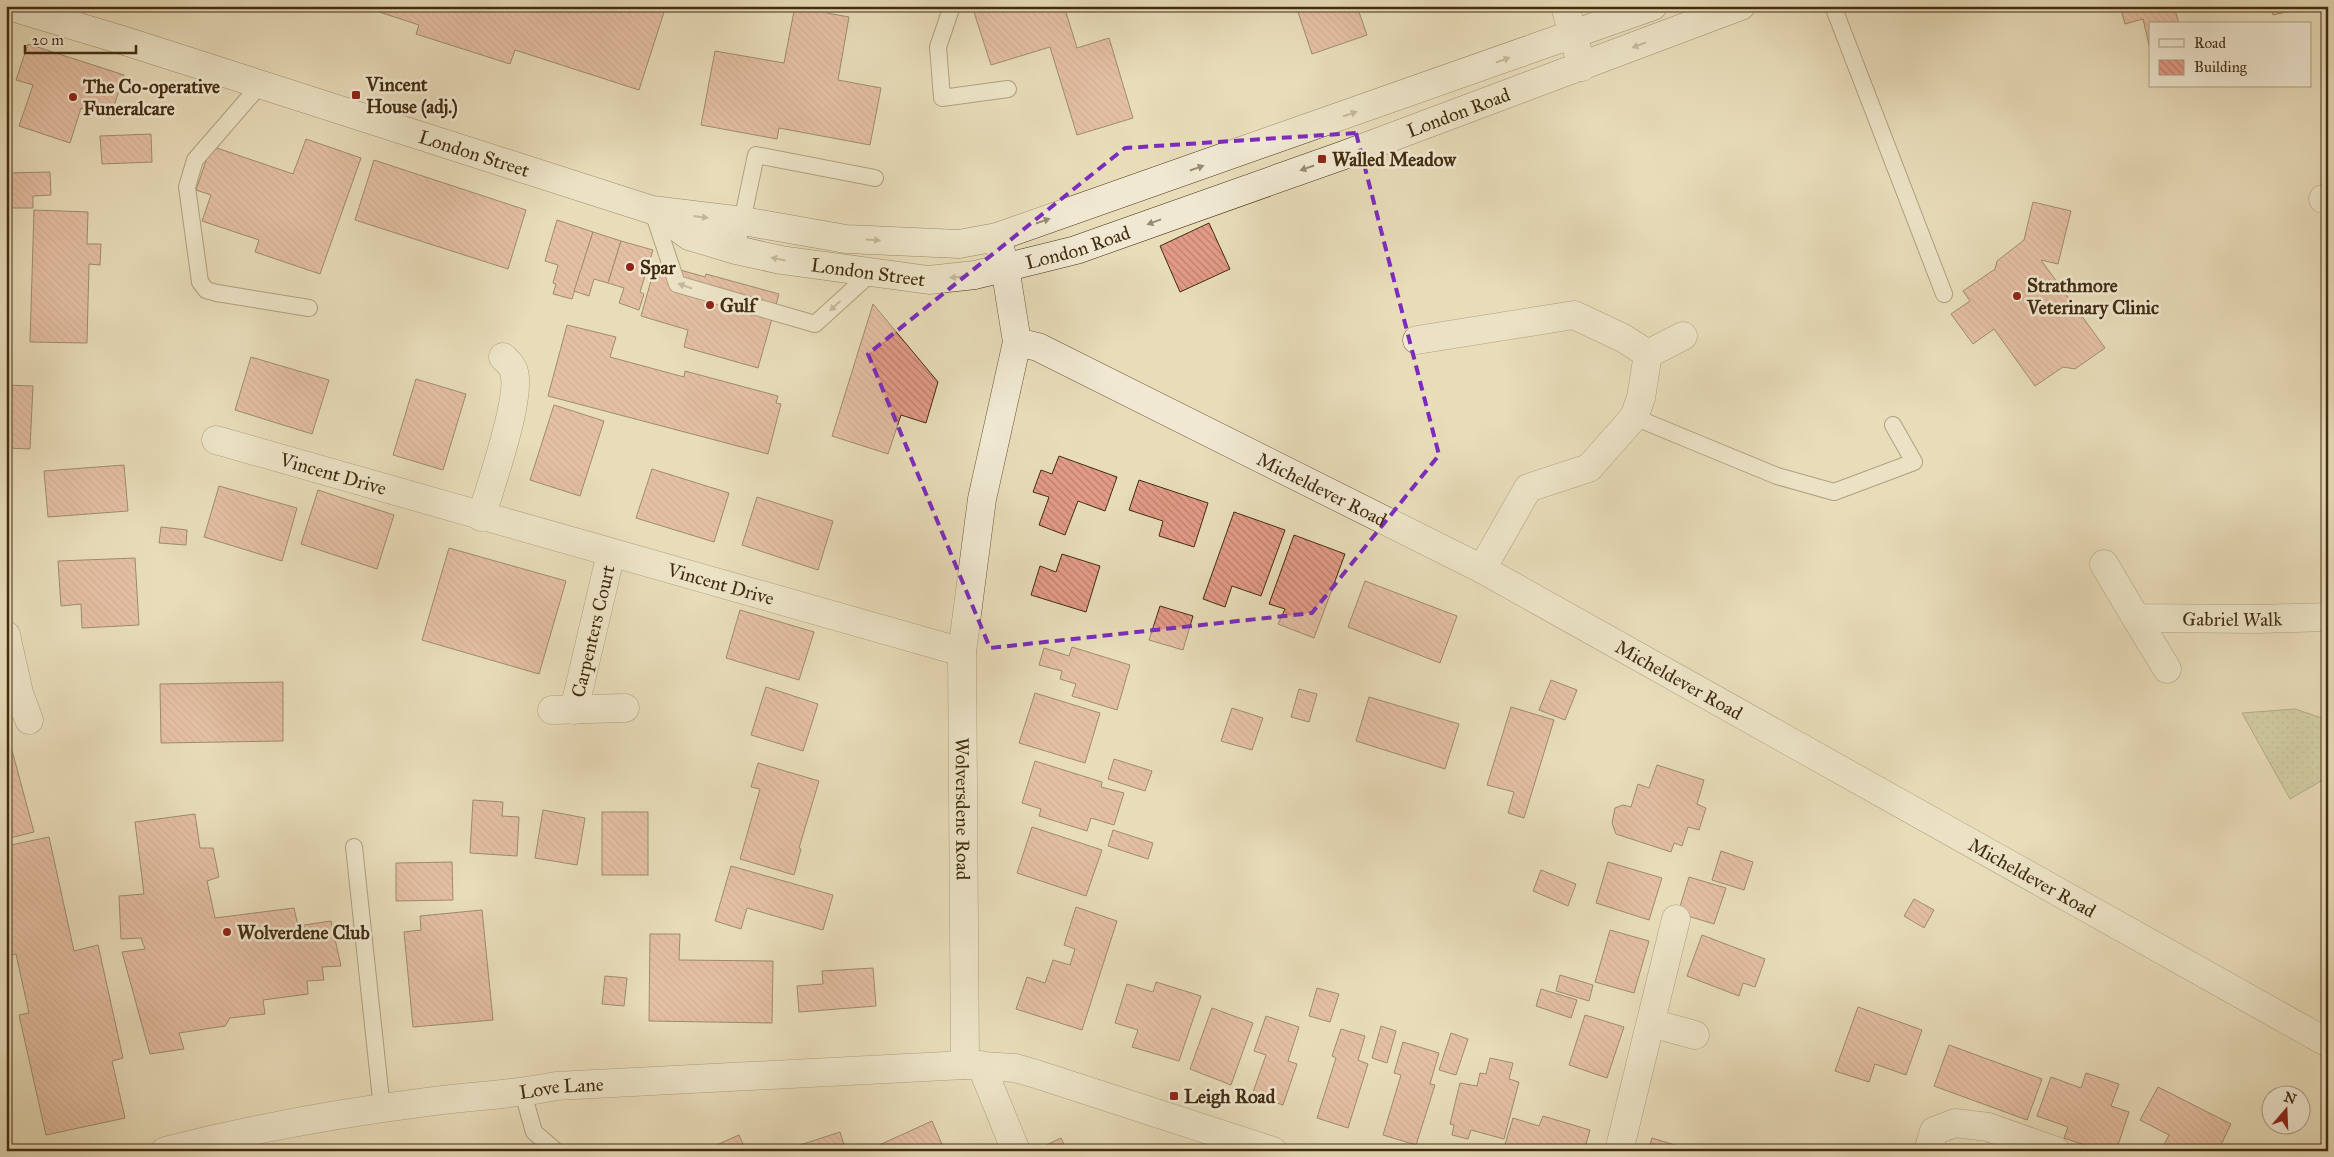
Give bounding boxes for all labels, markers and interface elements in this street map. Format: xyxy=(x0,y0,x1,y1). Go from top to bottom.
scale bar xyxy=(25,22,136,54)
legend xyxy=(2149,22,2312,88)
text: 20 m xyxy=(32,31,64,49)
text: Road xyxy=(2194,34,2226,52)
one-way arrow xyxy=(1632,42,1647,49)
one-way arrow xyxy=(1496,56,1511,63)
text: Building xyxy=(2194,58,2248,76)
place label: Vincent House (adj.) xyxy=(365,73,458,119)
place label: The Co-operative Funeralcare xyxy=(82,75,220,120)
street label: London Road xyxy=(1404,83,1514,142)
marker: Vincent House (adj.) xyxy=(350,89,362,101)
marker: The Co-operative Funeralcare xyxy=(67,91,79,103)
one-way arrow xyxy=(1343,110,1358,118)
street label: London Street xyxy=(416,125,533,182)
place label: Walled Meadow xyxy=(1332,148,1457,171)
marker: Walled Meadow xyxy=(1316,153,1328,165)
one-way arrow xyxy=(1190,164,1205,172)
one-way arrow xyxy=(1299,164,1314,172)
one-way arrow xyxy=(693,213,709,221)
one-way arrow xyxy=(1036,217,1051,225)
one-way arrow xyxy=(1146,219,1161,226)
street label: London Road xyxy=(1023,221,1134,274)
one-way arrow xyxy=(866,237,882,245)
street label: London Street xyxy=(810,253,927,291)
one-way arrow xyxy=(770,255,786,263)
place label: Spar xyxy=(640,256,676,280)
marker: Spar xyxy=(624,261,636,273)
one-way arrow xyxy=(949,273,965,281)
place label: Strathmore Veterinary Clinic xyxy=(2026,274,2159,320)
one-way arrow xyxy=(677,281,692,289)
marker: Strathmore Veterinary Clinic xyxy=(2011,290,2023,302)
place label: Gulf xyxy=(720,294,759,317)
marker: Gulf xyxy=(704,299,716,311)
one-way arrow xyxy=(829,300,841,312)
street label: Micheldever Road xyxy=(1253,447,1391,532)
street label: Vincent Drive xyxy=(276,448,389,500)
street label: Vincent Drive xyxy=(664,558,777,610)
street label: Carpenters Court xyxy=(566,563,620,700)
street label: Gabriel Walk xyxy=(2182,607,2283,631)
street label: Micheldever Road xyxy=(1611,635,1747,725)
street label: Wolversdene Road xyxy=(951,737,975,881)
street label: Micheldever Road xyxy=(1965,833,2100,923)
place label: Wolverdene Club xyxy=(237,921,370,944)
marker: Wolverdene Club xyxy=(221,926,233,938)
street label: Love Lane xyxy=(518,1073,604,1104)
north arrow xyxy=(2262,1084,2312,1134)
place label: Leigh Road xyxy=(1184,1085,1276,1109)
text: N xyxy=(2282,1088,2299,1108)
marker: Leigh Road xyxy=(1168,1090,1180,1102)

